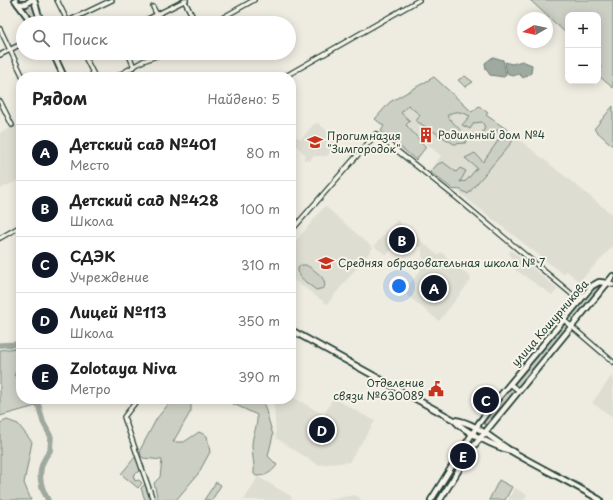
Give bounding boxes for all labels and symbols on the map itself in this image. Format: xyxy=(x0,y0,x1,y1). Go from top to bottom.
north arrow xyxy=(517,12,553,48)
building icon: Родильный дом №4 xyxy=(417,126,435,144)
place label: Родильный дом №4 xyxy=(438,126,545,143)
place label: Прогимназия "Зимгородок" xyxy=(327,127,401,157)
school or university icon: Прогимназия "Зимгородок" xyxy=(306,133,324,151)
pin: B xyxy=(389,225,415,255)
school or university icon: Средняя образовательная школа № 7 xyxy=(317,254,335,272)
place label: Средняя образовательная школа № 7 xyxy=(338,254,545,271)
pin: A xyxy=(421,273,447,303)
street label: улица Кошурникова xyxy=(507,275,592,370)
your location xyxy=(389,276,409,296)
place label: Отделение связи №630089 xyxy=(333,374,424,404)
public building icon: Отделение связи №630089 xyxy=(427,380,445,398)
pin: C xyxy=(473,385,499,415)
pin: D xyxy=(309,415,335,445)
pin: E xyxy=(450,441,476,471)

